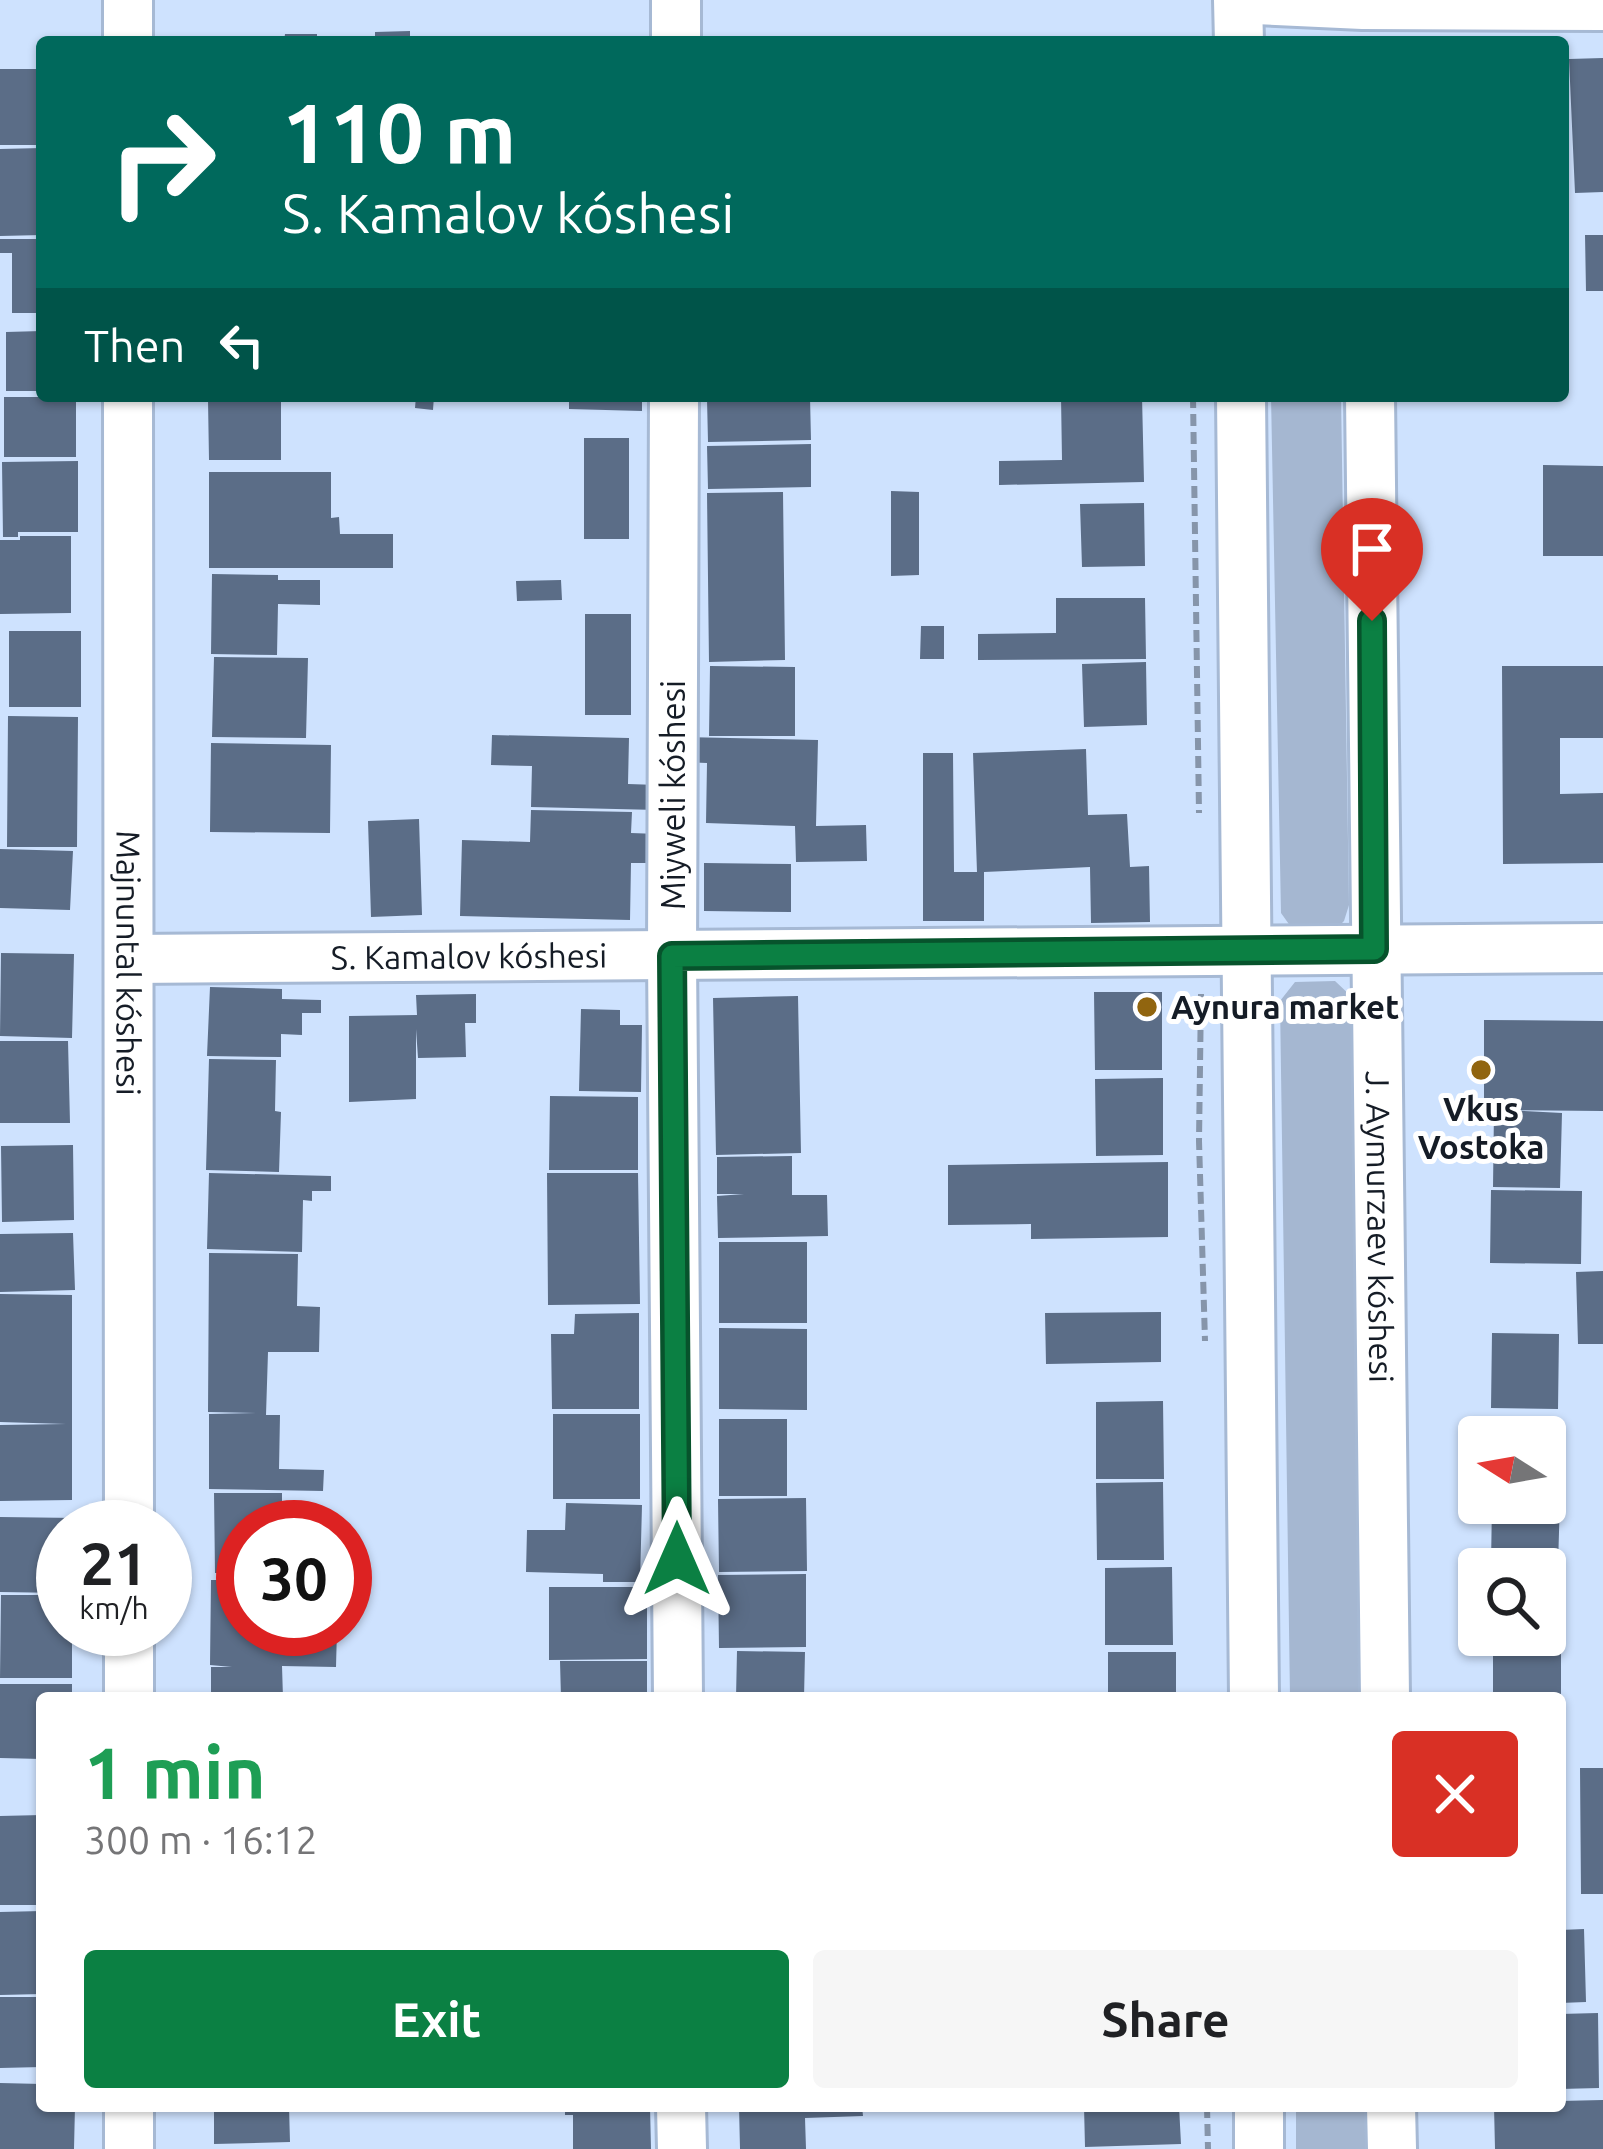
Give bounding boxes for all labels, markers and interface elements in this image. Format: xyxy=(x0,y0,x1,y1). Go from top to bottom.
icon: right xyxy=(84,84,240,240)
text: 110 m xyxy=(282,85,516,179)
text: S. Kamalov kóshesi xyxy=(282,183,734,243)
icon: left xyxy=(209,312,275,378)
text: Then xyxy=(84,320,185,371)
pin xyxy=(1321,498,1423,621)
icon: arrive xyxy=(1339,516,1405,582)
street label: Miyweli kóshesi xyxy=(654,680,691,910)
street label: Majnuntal kóshesi xyxy=(110,830,148,1096)
street label: S. Kamalov kóshesi xyxy=(331,936,607,976)
place label: Aynura market xyxy=(1171,988,1399,1025)
marker: Aynura market xyxy=(1134,994,1160,1020)
marker: Vkus Vostoka xyxy=(1468,1057,1494,1083)
street label: J. Aymurzaev kóshesi xyxy=(1360,1071,1400,1383)
place label: Vkus Vostoka xyxy=(1418,1090,1544,1165)
north arrow xyxy=(1458,1416,1566,1524)
map controls xyxy=(1458,1416,1566,1656)
position arrow xyxy=(614,1496,740,1622)
speed limit sign: 30 xyxy=(216,1500,372,1656)
text: 21 xyxy=(80,1529,148,1596)
button: search xyxy=(1458,1548,1566,1656)
text: km/h xyxy=(79,1591,149,1625)
button: close xyxy=(1392,1731,1518,1857)
text: 1 min xyxy=(84,1732,266,1813)
text: 300 m · 16:12 xyxy=(84,1818,318,1861)
button: Exit xyxy=(84,1950,789,2088)
button: Share xyxy=(813,1950,1518,2088)

